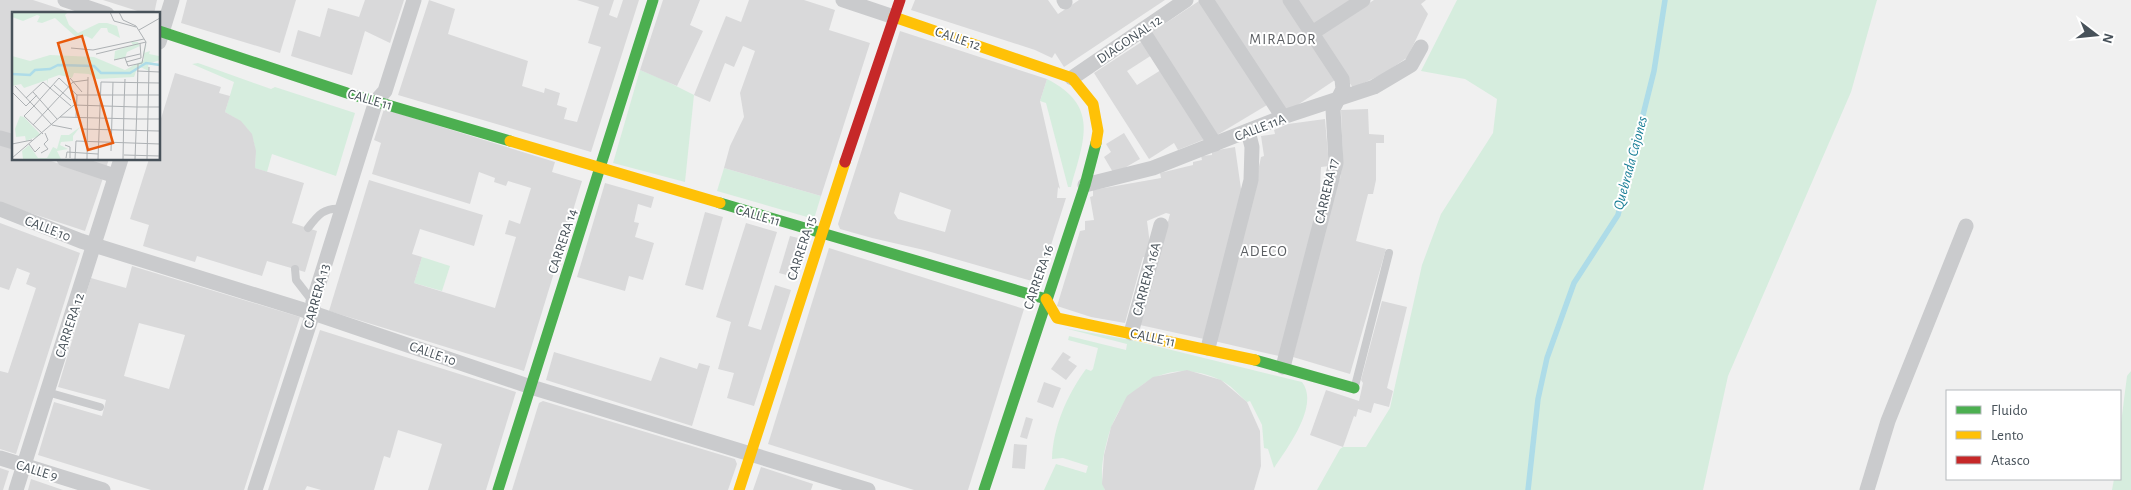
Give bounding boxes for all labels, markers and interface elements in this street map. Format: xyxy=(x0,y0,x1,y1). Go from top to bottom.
north arrow xyxy=(2071,10,2121,60)
inset map xyxy=(12,12,160,160)
street label: DIAGONAL 12 xyxy=(1095,13,1165,67)
street label: CALLE 12 xyxy=(933,25,982,53)
district label: MIRADOR xyxy=(1249,32,1317,47)
text: N xyxy=(2099,32,2116,45)
street label: CALLE 11 xyxy=(346,87,394,113)
street label: CALLE 11A xyxy=(1233,112,1288,144)
water label: Quebrada Cajones xyxy=(1611,115,1650,212)
street label: CARRERA 17 xyxy=(1313,157,1341,225)
street label: CALLE 11 xyxy=(734,203,782,229)
street label: CARRERA 14 xyxy=(546,207,580,276)
street label: CALLE 10 xyxy=(23,214,73,244)
street label: CARRERA 15 xyxy=(785,214,819,282)
street label: CARRERA 16A xyxy=(1130,241,1163,317)
street label: CARRERA 16 xyxy=(1021,243,1057,311)
district label: ADECO xyxy=(1240,244,1288,259)
street label: CARRERA 13 xyxy=(302,262,332,330)
street label: CARRERA 12 xyxy=(53,291,87,359)
street label: CALLE 11 xyxy=(1129,326,1177,350)
street label: CALLE 10 xyxy=(408,339,458,368)
legend xyxy=(1946,390,2121,480)
text: Fluido xyxy=(1991,403,2028,418)
text: Lento xyxy=(1991,428,2024,443)
text: Atasco xyxy=(1991,453,2030,468)
street label: CALLE 9 xyxy=(14,458,59,484)

